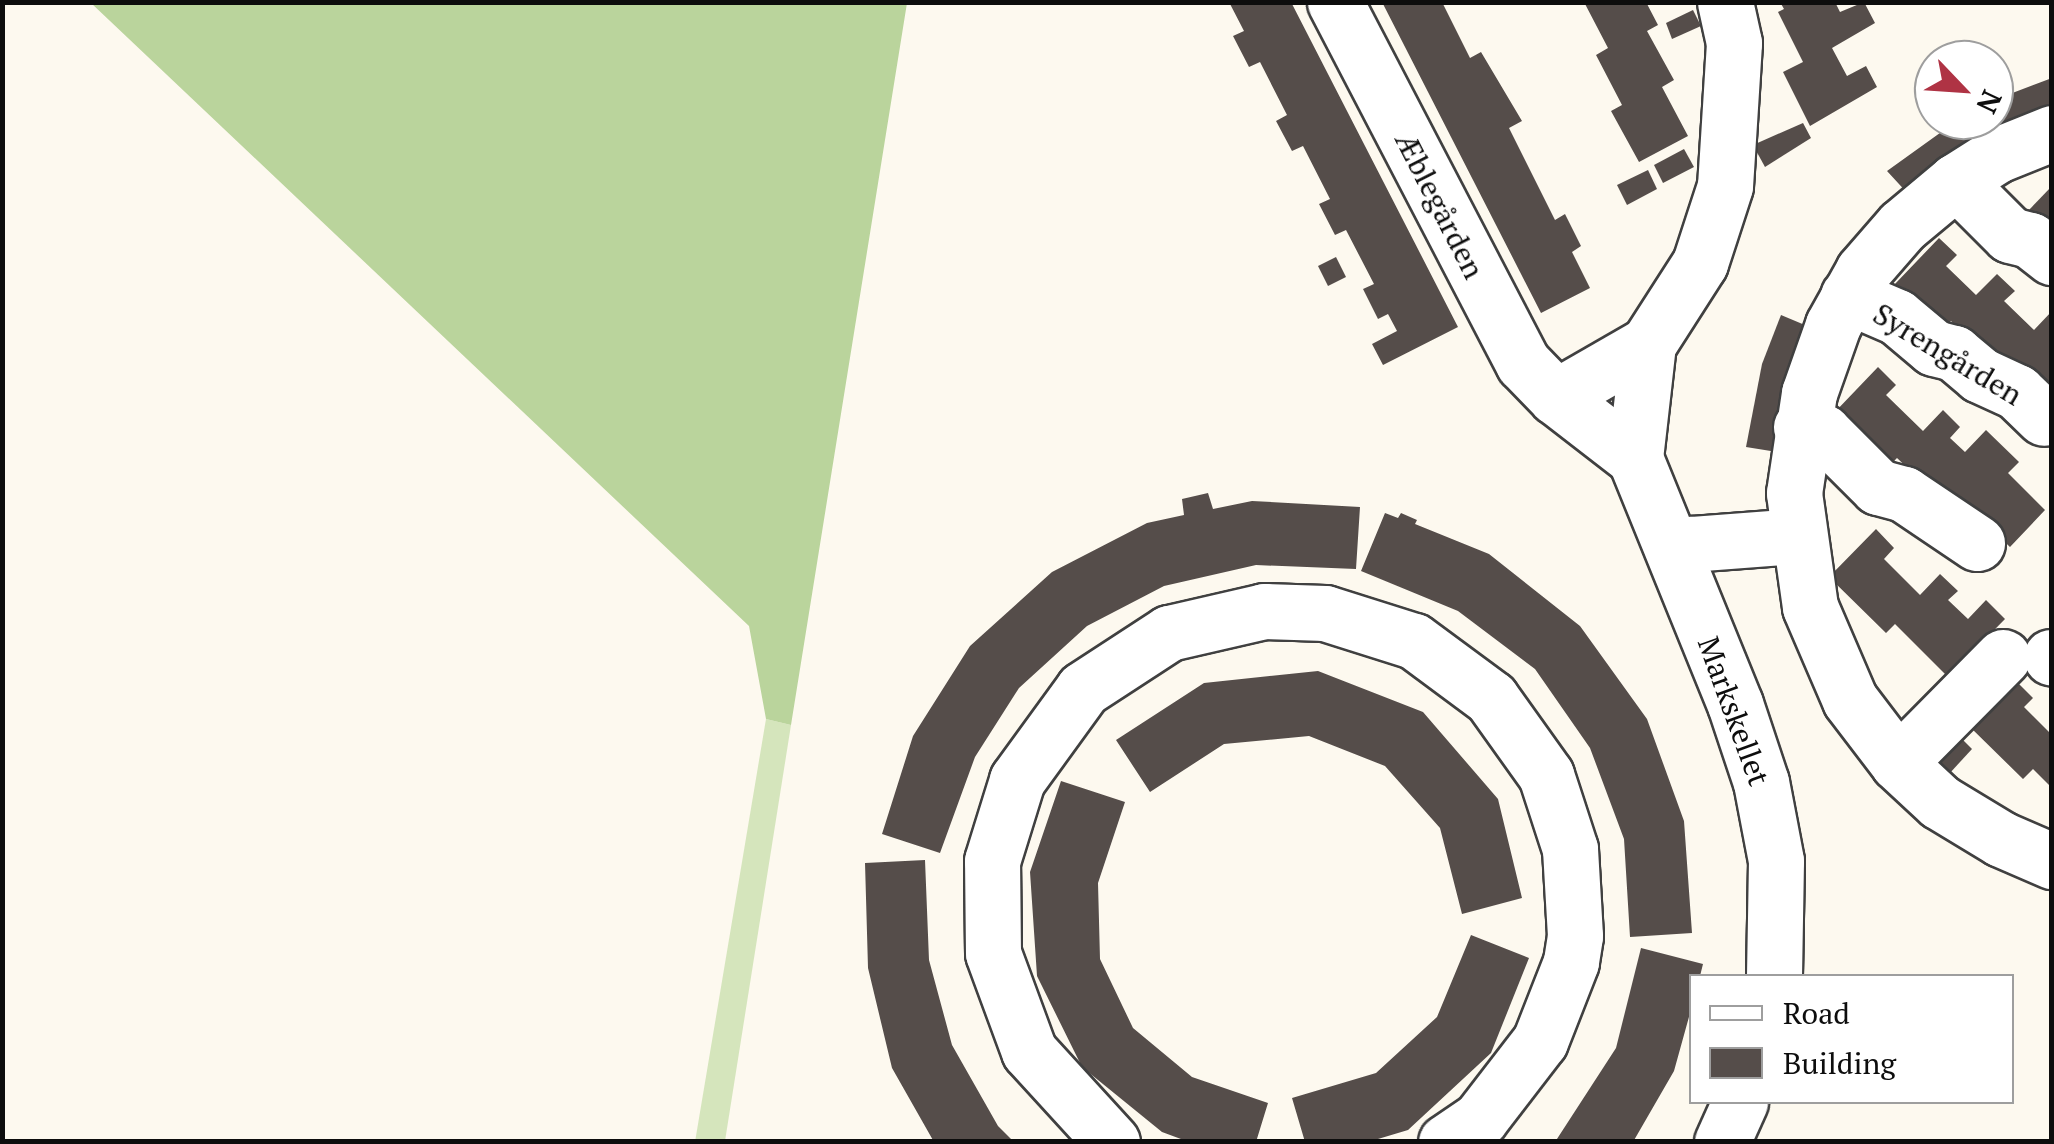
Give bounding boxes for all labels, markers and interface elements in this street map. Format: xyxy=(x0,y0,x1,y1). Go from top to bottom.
north arrow xyxy=(1914,40,2014,140)
text: N xyxy=(1969,85,2011,119)
street label: Æblegården xyxy=(1388,125,1492,285)
street label: Syrengården xyxy=(1867,295,2029,413)
street label: Markskellet xyxy=(1690,632,1778,790)
legend xyxy=(1689,974,2014,1104)
text: Road xyxy=(1783,993,1850,1033)
text: Building xyxy=(1783,1043,1896,1083)

